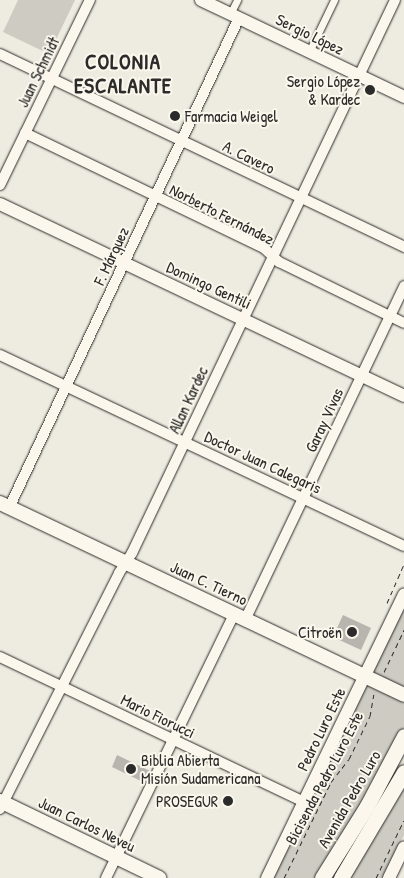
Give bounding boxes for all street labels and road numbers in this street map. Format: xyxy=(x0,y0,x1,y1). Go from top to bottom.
street label: Sergio López xyxy=(273,9,347,59)
street label: Juan Schmidt xyxy=(13,34,63,110)
street label: A. Cavero xyxy=(220,136,278,178)
street label: Norberto Fernández xyxy=(167,179,277,249)
street label: F. Márquez xyxy=(89,224,133,288)
street label: Domingo Gentili xyxy=(164,257,254,313)
street label: Allan Kardec xyxy=(164,364,212,436)
street label: Garay Vivas xyxy=(301,385,347,455)
street label: Doctor Juan Calegaris xyxy=(202,427,324,497)
street label: Juan C. Tierno xyxy=(167,557,251,609)
street label: Pedro Luro Este xyxy=(293,684,349,774)
street label: Mario Fiorucci xyxy=(118,690,198,742)
street label: Bicisenda Pedro Luro Este xyxy=(281,708,367,848)
street label: Avenida Pedro Luro xyxy=(313,747,385,851)
street label: Juan Carlos Neveu xyxy=(35,792,139,856)

